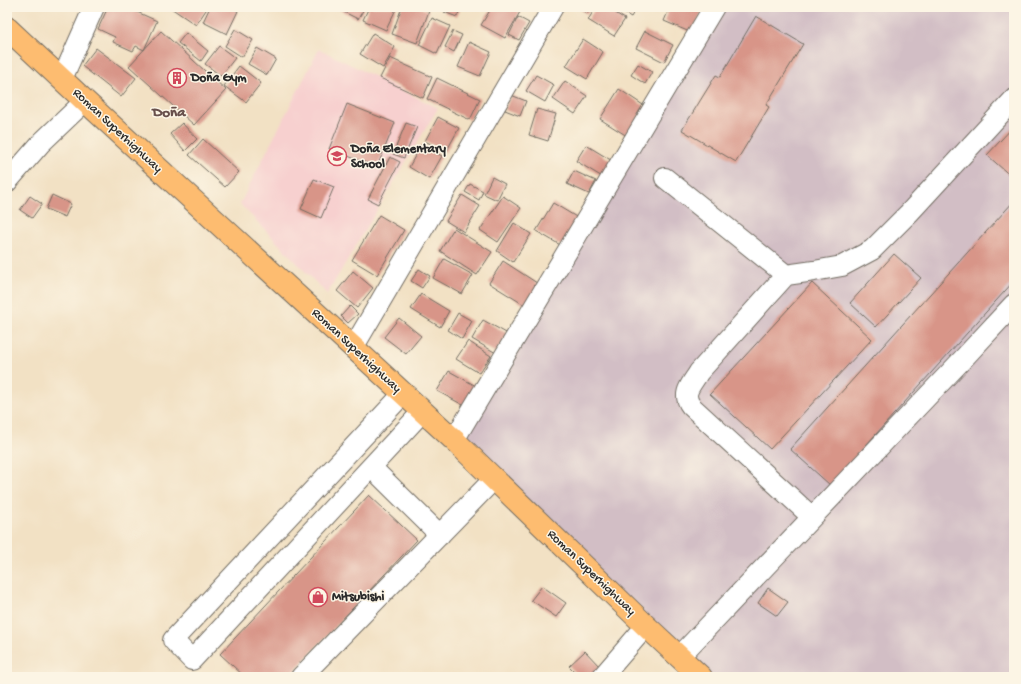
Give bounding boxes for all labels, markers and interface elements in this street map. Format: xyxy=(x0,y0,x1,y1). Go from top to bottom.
building icon: Doña Gym xyxy=(166,67,188,89)
place label: Doña Gym xyxy=(190,71,247,86)
street label: Roman Superhighway xyxy=(69,86,165,177)
district label: Doña xyxy=(150,104,186,122)
place label: Doña Elementary School xyxy=(350,142,447,172)
school or university icon: Doña Elementary School xyxy=(326,145,348,167)
street label: Roman Superhighway xyxy=(308,306,404,397)
street label: Roman Superhighway xyxy=(544,527,639,619)
shop icon: Mitsubishi xyxy=(307,586,329,608)
place label: Mitsubishi xyxy=(332,590,384,605)

